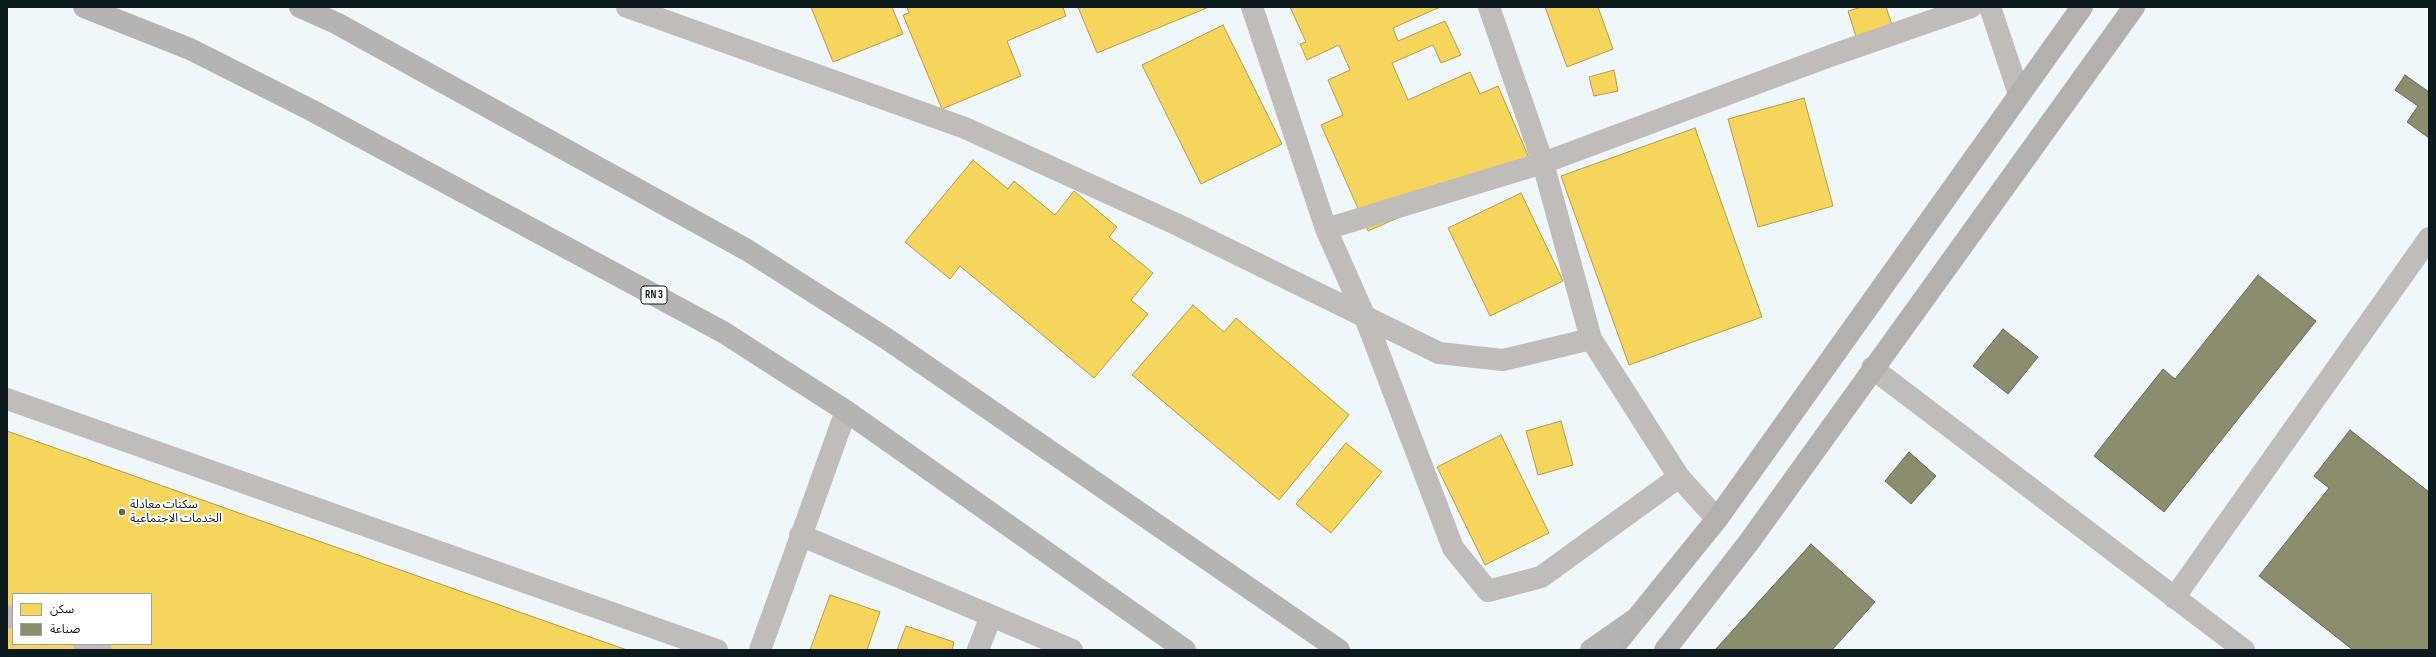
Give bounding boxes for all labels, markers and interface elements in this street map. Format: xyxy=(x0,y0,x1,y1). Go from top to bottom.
road number: RN 3 xyxy=(641,286,667,304)
place label: سكنات معادلة الخدمات الاجتماعية xyxy=(130,498,222,526)
marker: سكنات معادلة الخدمات الاجتماعية xyxy=(117,507,127,517)
legend xyxy=(12,593,152,645)
text: سكن xyxy=(50,602,74,617)
text: صناعة xyxy=(50,622,80,637)

